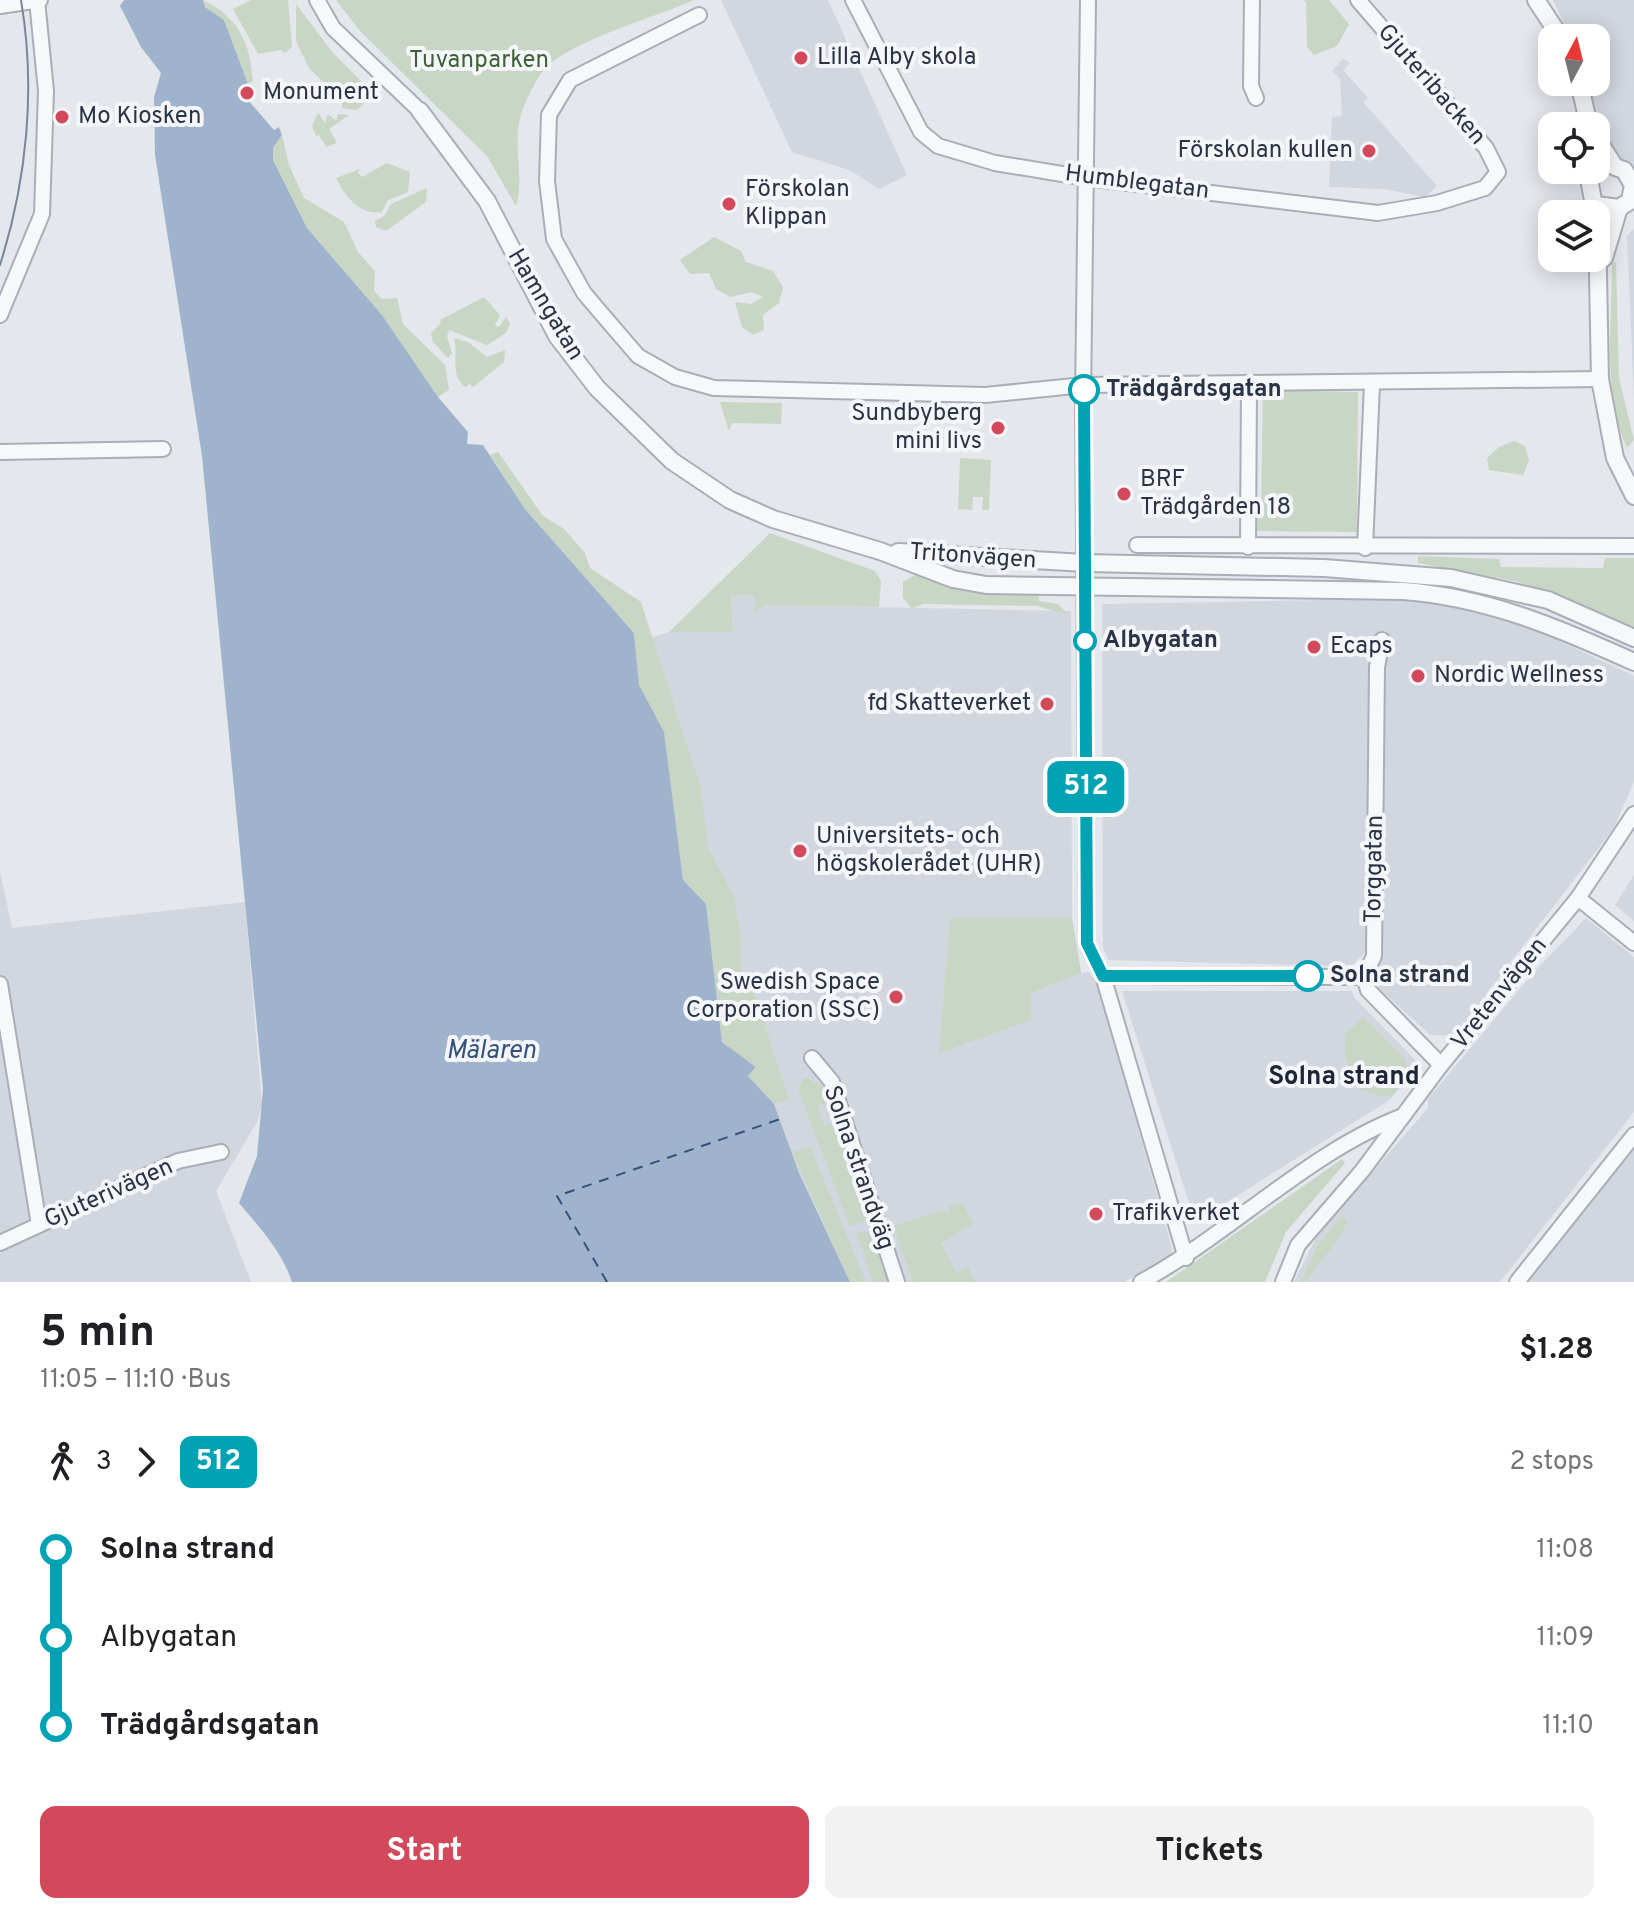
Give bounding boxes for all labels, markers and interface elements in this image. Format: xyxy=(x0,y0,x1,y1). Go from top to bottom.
street label: Gjuteribacken xyxy=(1370,18,1492,152)
north arrow xyxy=(1538,24,1610,96)
map controls xyxy=(1538,24,1610,272)
place label: Lilla Alby skola xyxy=(817,43,976,73)
park label: Tuvanparken xyxy=(409,46,549,76)
marker: Lilla Alby skola xyxy=(792,49,810,67)
place label: Monument xyxy=(263,78,379,108)
marker: Monument xyxy=(238,84,256,102)
place label: Mo Kiosken xyxy=(78,102,201,132)
marker: Mo Kiosken xyxy=(53,108,71,126)
button: locate xyxy=(1538,112,1610,184)
place label: Förskolan kullen xyxy=(1178,136,1353,166)
marker: Förskolan kullen xyxy=(1360,142,1378,160)
street label: Humblegatan xyxy=(1063,159,1211,207)
place label: Förskolan Klippan xyxy=(745,175,850,233)
marker: Förskolan Klippan xyxy=(720,195,738,213)
button: layers xyxy=(1538,200,1610,272)
street label: Hamngatan xyxy=(500,244,590,366)
marker: Trädgårdsgatan xyxy=(1069,375,1099,405)
place label: Trädgårdsgatan xyxy=(1106,375,1282,405)
place label: Sundbyberg mini livs xyxy=(851,399,982,457)
marker: Sundbyberg mini livs xyxy=(989,419,1007,437)
place label: BRF Trädgården 18 xyxy=(1140,465,1291,523)
marker: BRF Trädgården 18 xyxy=(1115,485,1133,503)
street label: Tritonvägen xyxy=(908,538,1038,576)
place label: Albygatan xyxy=(1103,626,1218,656)
marker: Albygatan xyxy=(1074,630,1096,652)
place label: Ecaps xyxy=(1330,632,1393,662)
marker: Ecaps xyxy=(1305,638,1323,656)
place label: Nordic Wellness xyxy=(1434,661,1604,691)
marker: Nordic Wellness xyxy=(1409,667,1427,685)
place label: fd Skatteverket xyxy=(867,689,1031,719)
marker: fd Skatteverket xyxy=(1038,695,1056,713)
line badge: 512 xyxy=(1040,761,1132,813)
text: 512 xyxy=(1063,769,1109,805)
street label: Torggatan xyxy=(1359,815,1391,923)
place label: Universitets- och högskolerådet (UHR) xyxy=(816,822,1041,880)
marker: Universitets- och högskolerådet (UHR) xyxy=(791,842,809,860)
street label: Vretenvägen xyxy=(1446,932,1554,1056)
marker: Solna strand xyxy=(1293,961,1323,991)
place label: Solna strand xyxy=(1330,961,1470,991)
place label: Swedish Space Corporation (SSC) xyxy=(686,968,880,1026)
marker: Swedish Space Corporation (SSC) xyxy=(887,988,905,1006)
water label: Mälaren xyxy=(446,1035,536,1068)
district label: Solna strand xyxy=(1268,1061,1420,1094)
street label: Solna strandväg xyxy=(816,1082,900,1254)
street label: Gjuterivägen xyxy=(40,1152,178,1236)
place label: Trafikverket xyxy=(1112,1199,1240,1229)
marker: Trafikverket xyxy=(1087,1205,1105,1223)
text: 5 min xyxy=(40,1306,155,1362)
text: $1.28 xyxy=(1519,1332,1594,1369)
text: 11:05 – 11:10 · Bus xyxy=(40,1364,231,1397)
icon: walk xyxy=(40,1440,84,1484)
icon: forward xyxy=(124,1440,168,1484)
text: 512 xyxy=(196,1444,241,1480)
text: 3 xyxy=(96,1446,112,1479)
text: 2 stops xyxy=(1509,1446,1594,1479)
text: Solna strand xyxy=(100,1532,275,1569)
text: 11:08 xyxy=(1536,1534,1594,1567)
text: Albygatan xyxy=(100,1620,237,1657)
text: 11:09 xyxy=(1537,1622,1594,1655)
text: Trädgårdsgatan xyxy=(100,1708,320,1745)
text: 11:10 xyxy=(1542,1710,1594,1743)
button: Start xyxy=(40,1806,809,1898)
button: Tickets xyxy=(825,1806,1594,1898)

